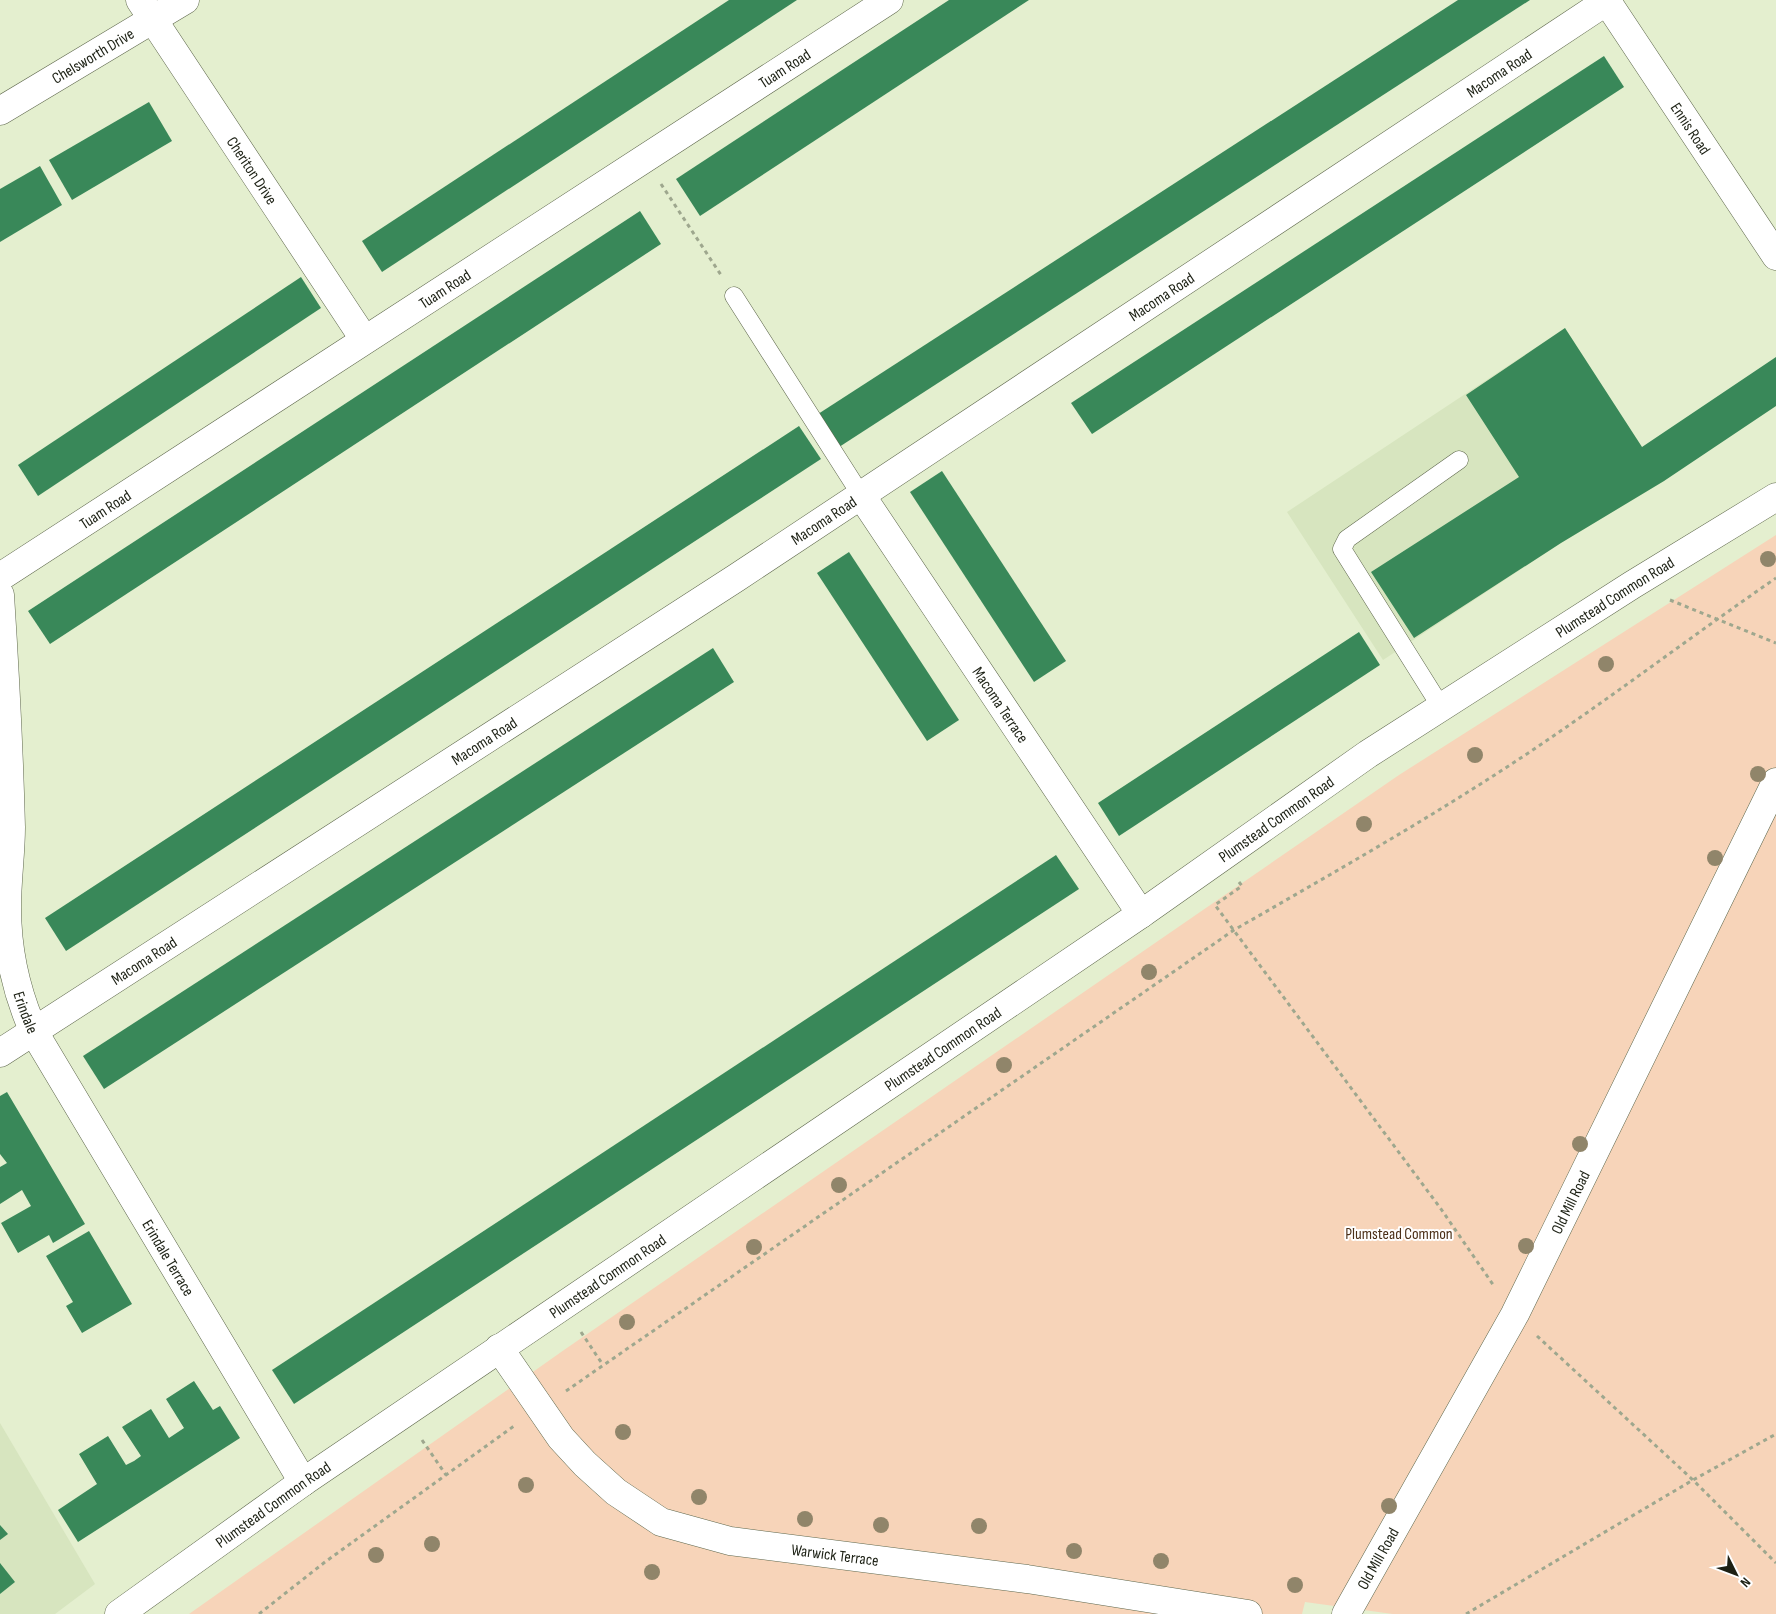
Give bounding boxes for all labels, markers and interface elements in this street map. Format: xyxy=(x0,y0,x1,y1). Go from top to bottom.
street label: Chelsworth Drive xyxy=(49,25,138,89)
street label: Macoma Road xyxy=(1463,45,1536,102)
street label: Tuam Road xyxy=(756,46,814,93)
street label: Ennis Road xyxy=(1666,100,1714,159)
street label: Cheriton Drive xyxy=(222,133,280,209)
street label: Tuam Road xyxy=(416,266,475,313)
street label: Macoma Road xyxy=(1126,269,1198,326)
street label: Tuam Road xyxy=(76,487,135,534)
street label: Macoma Road xyxy=(788,493,861,550)
street label: Plumstead Common Road xyxy=(1552,553,1678,642)
street label: Macoma Terrace xyxy=(968,664,1032,747)
street label: Macoma Road xyxy=(448,714,521,770)
street label: Plumstead Common Road xyxy=(1216,773,1338,867)
street label: Macoma Road xyxy=(108,933,181,990)
street label: Erindale xyxy=(9,989,41,1037)
street label: Plumstead Common Road xyxy=(881,1004,1005,1096)
street label: Old Mill Road xyxy=(1548,1168,1595,1237)
street label: Erindale Terrace xyxy=(137,1217,198,1300)
park label: Plumstead Common xyxy=(1345,1225,1453,1244)
street label: Plumstead Common Road xyxy=(546,1231,670,1323)
street label: Plumstead Common Road xyxy=(212,1458,335,1553)
street label: Old Mill Road xyxy=(1354,1525,1404,1593)
street label: Warwick Terrace xyxy=(790,1541,880,1571)
north arrow xyxy=(1711,1549,1761,1599)
text: N xyxy=(1736,1574,1754,1591)

